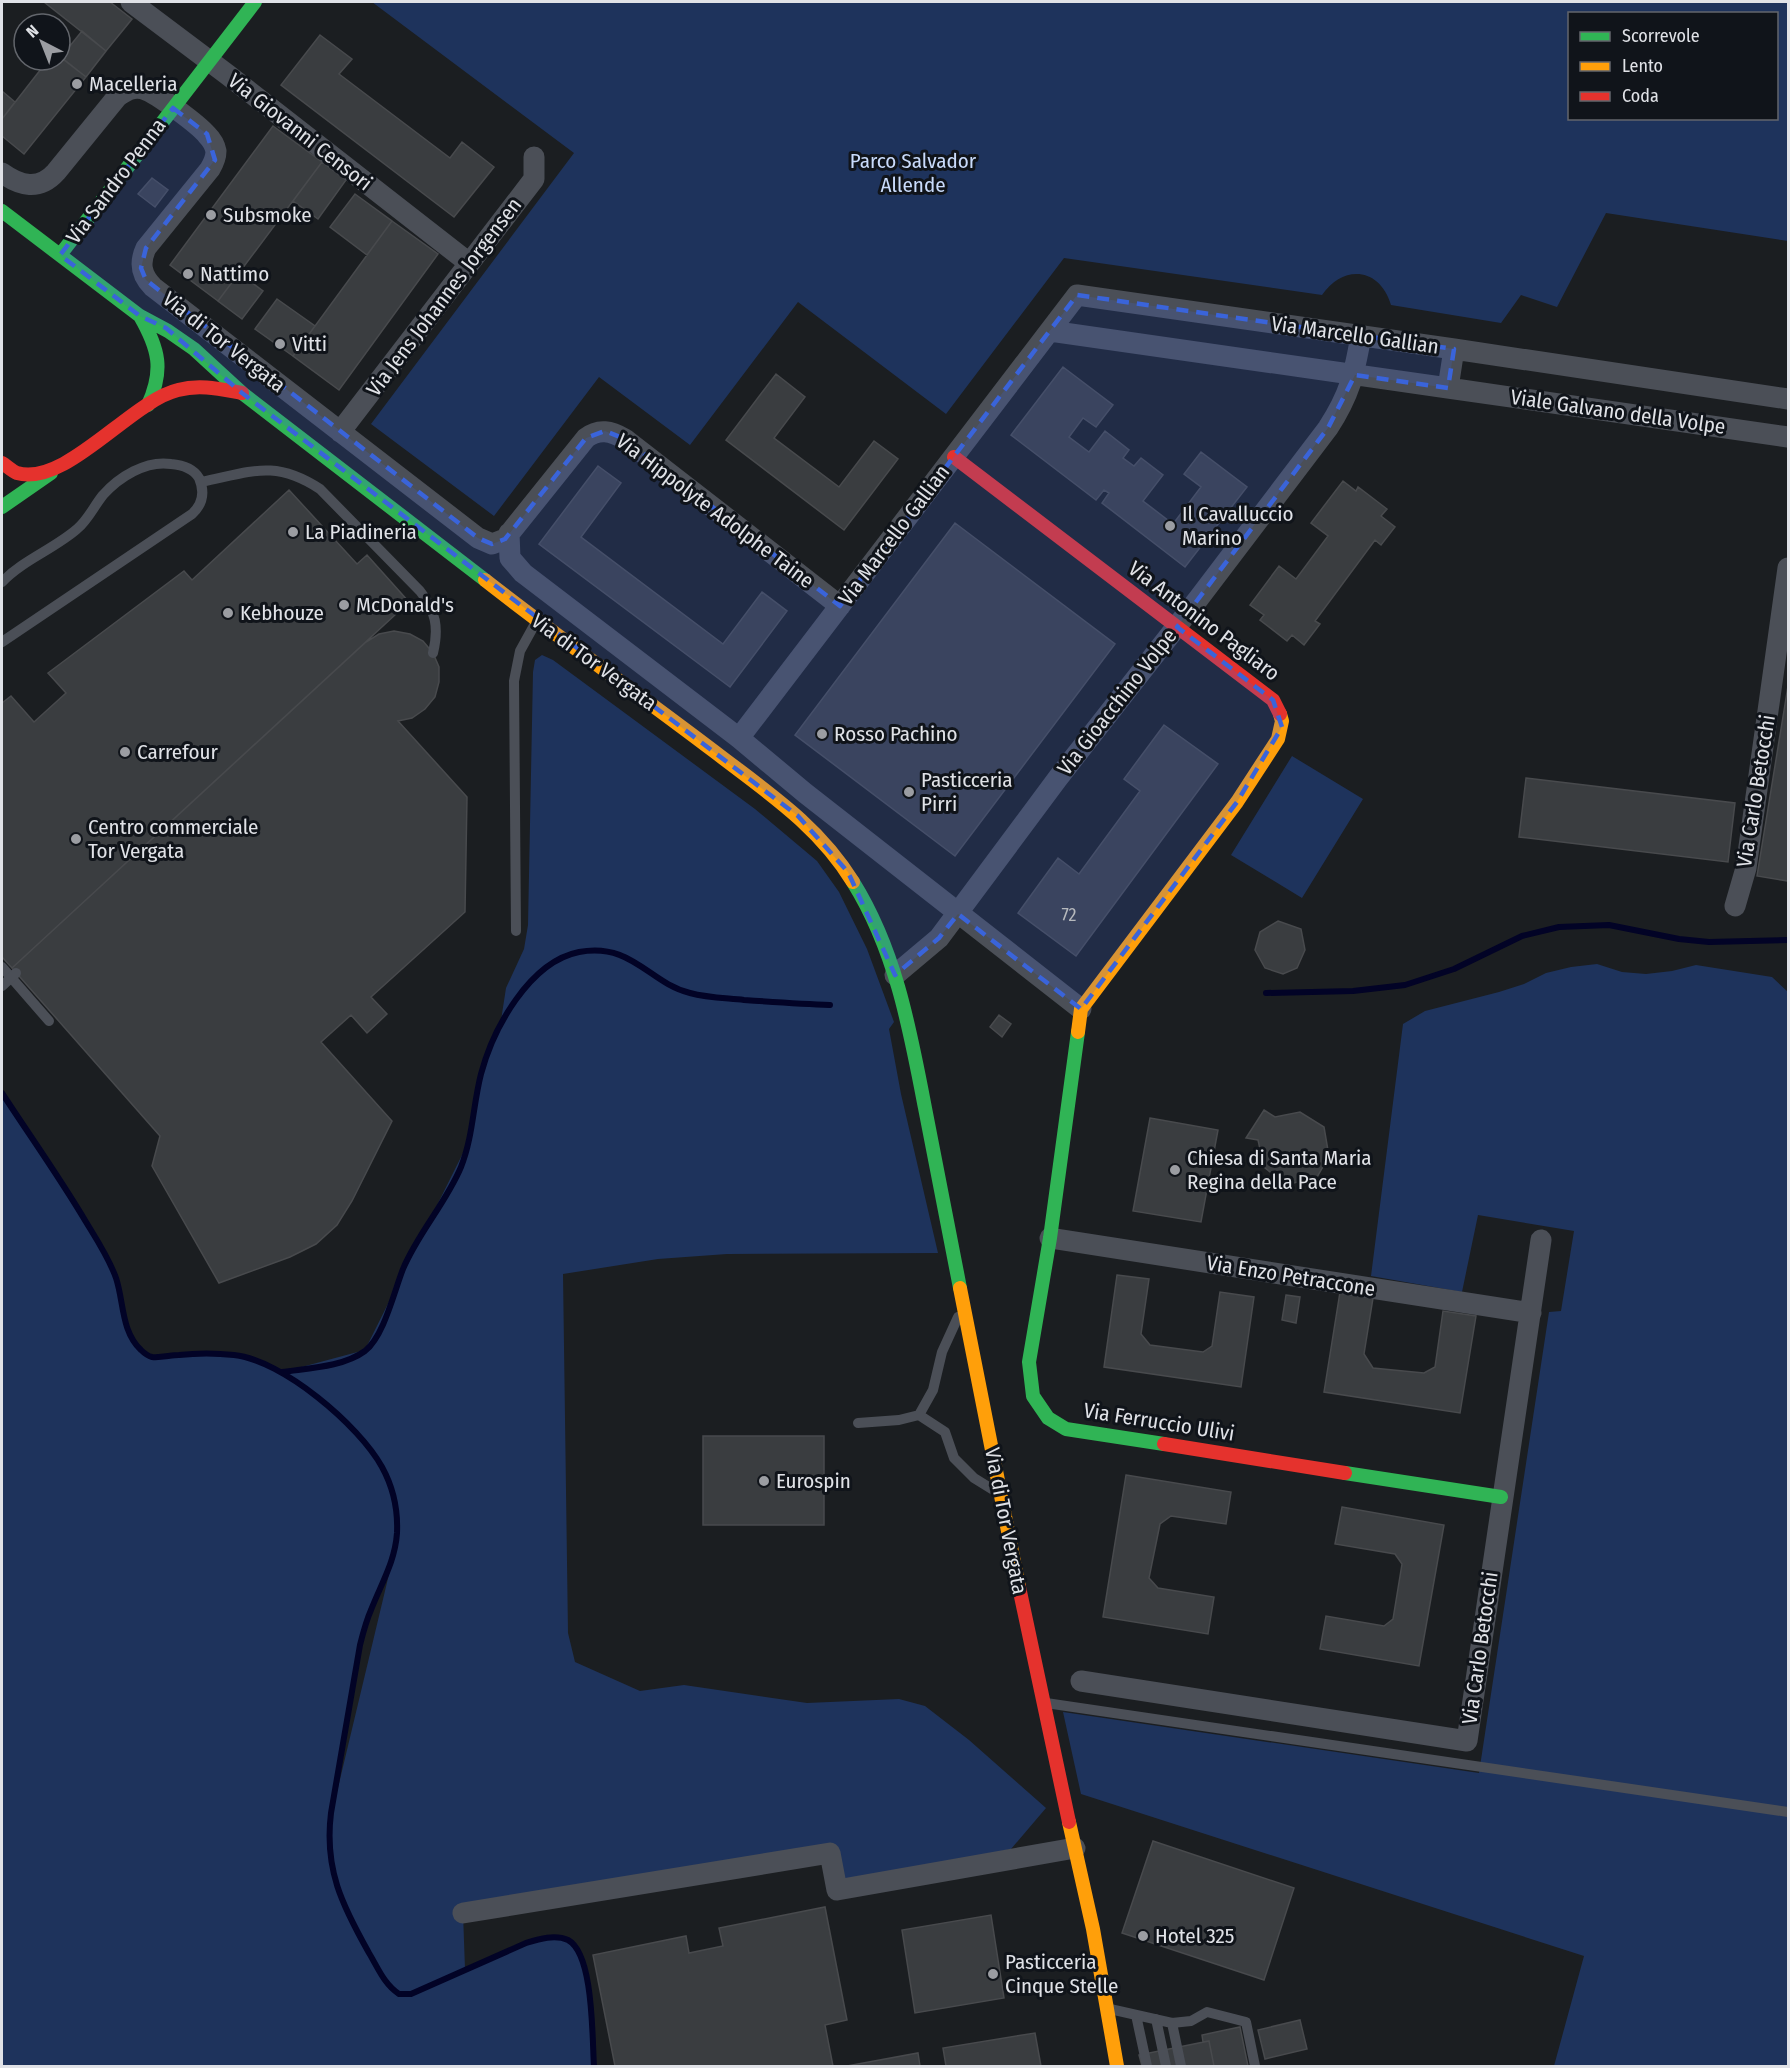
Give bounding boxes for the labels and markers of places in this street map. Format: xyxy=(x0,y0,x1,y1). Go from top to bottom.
place label: Macelleria xyxy=(89,71,177,97)
marker: Macelleria xyxy=(70,77,84,91)
place label: Subsmoke xyxy=(223,202,312,228)
marker: Subsmoke xyxy=(204,208,218,222)
place label: Nattimo xyxy=(200,261,269,287)
marker: Nattimo xyxy=(181,267,195,281)
place label: Vitti xyxy=(292,331,327,357)
marker: Vitti xyxy=(273,337,287,351)
place label: Il Cavalluccio Marino xyxy=(1182,501,1294,551)
place label: La Piadineria xyxy=(305,519,417,545)
marker: Il Cavalluccio Marino xyxy=(1163,519,1177,533)
marker: La Piadineria xyxy=(286,525,300,539)
place label: McDonald's xyxy=(356,592,454,618)
marker: McDonald's xyxy=(337,598,351,612)
place label: Kebhouze xyxy=(240,600,324,626)
marker: Kebhouze xyxy=(221,606,235,620)
place label: Rosso Pachino xyxy=(834,721,958,747)
marker: Rosso Pachino xyxy=(815,727,829,741)
place label: Carrefour xyxy=(137,739,218,765)
marker: Carrefour xyxy=(118,745,132,759)
place label: Pasticceria Pirri xyxy=(921,767,1013,817)
marker: Pasticceria Pirri xyxy=(902,785,916,799)
place label: Centro commerciale Tor Vergata xyxy=(88,814,259,864)
marker: Centro commerciale Tor Vergata xyxy=(69,832,83,846)
place label: Chiesa di Santa Maria Regina della Pace xyxy=(1187,1145,1372,1195)
marker: Chiesa di Santa Maria Regina della Pace xyxy=(1168,1163,1182,1177)
place label: Eurospin xyxy=(776,1468,851,1494)
marker: Eurospin xyxy=(757,1474,771,1488)
place label: Hotel 325 xyxy=(1155,1923,1234,1949)
marker: Hotel 325 xyxy=(1136,1929,1150,1943)
place label: Pasticceria Cinque Stelle xyxy=(1005,1949,1118,1999)
marker: Pasticceria Cinque Stelle xyxy=(986,1967,1000,1981)

